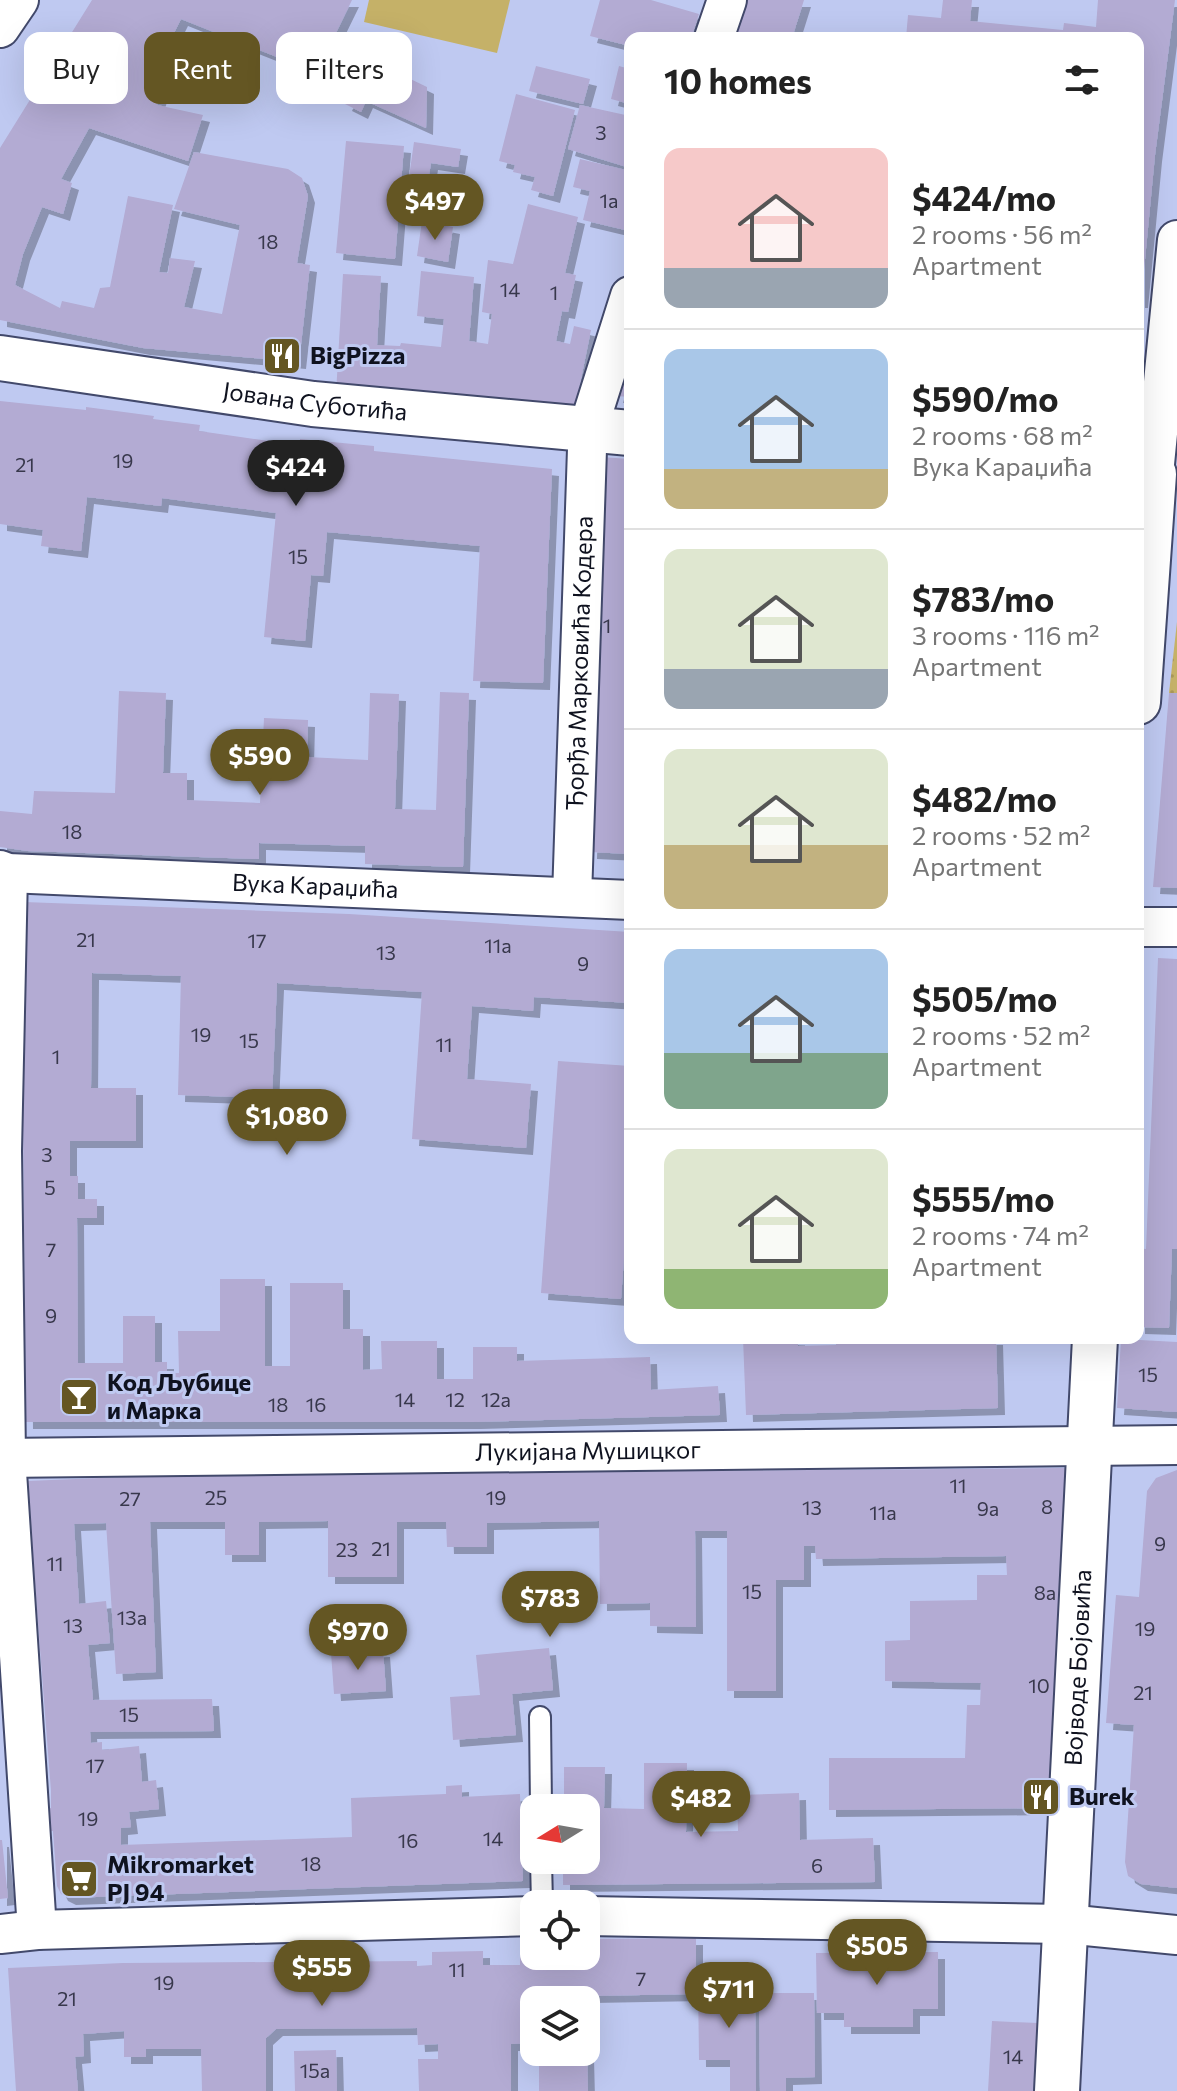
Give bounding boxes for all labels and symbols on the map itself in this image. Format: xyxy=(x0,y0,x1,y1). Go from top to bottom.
house number: 3 xyxy=(595,120,607,144)
pin: $497 xyxy=(388,174,482,242)
house number: 1a xyxy=(599,188,619,212)
house number: 18 xyxy=(258,229,278,253)
house number: 14 xyxy=(500,277,520,301)
house number: 1 xyxy=(550,280,558,304)
restaurant icon: BigPizza xyxy=(261,335,303,377)
place label: BigPizza xyxy=(310,340,405,369)
street label: Јована Суботића xyxy=(221,375,409,426)
pin: $424 xyxy=(249,440,343,508)
house number: 19 xyxy=(113,448,133,472)
house number: 21 xyxy=(15,452,35,476)
street label: Ђорђа Марковића Кодера xyxy=(559,515,598,811)
house number: 15 xyxy=(288,544,308,568)
house number: 1 xyxy=(603,613,611,637)
pin: $590 xyxy=(213,729,307,797)
house number: 18 xyxy=(62,819,82,843)
street label: Вука Караџића xyxy=(231,867,399,903)
house number: 21 xyxy=(76,927,96,951)
house number: 17 xyxy=(247,928,267,952)
house number: 11a xyxy=(484,933,512,957)
house number: 13 xyxy=(376,940,396,964)
house number: 9 xyxy=(577,951,589,975)
house number: 19 xyxy=(191,1022,211,1046)
house number: 15 xyxy=(239,1028,259,1052)
house number: 11 xyxy=(435,1032,453,1056)
house number: 1 xyxy=(52,1044,60,1068)
pin: $1,080 xyxy=(222,1089,352,1157)
house number: 3 xyxy=(41,1142,53,1166)
house number: 5 xyxy=(44,1175,56,1199)
house number: 7 xyxy=(46,1237,56,1261)
house number: 9 xyxy=(45,1303,57,1327)
house number: 15 xyxy=(1138,1362,1158,1386)
place label: Код Љубице и Марка xyxy=(107,1367,251,1424)
bar icon: Код Љубице и Марка xyxy=(58,1376,100,1418)
house number: 14 xyxy=(395,1387,415,1411)
house number: 12 xyxy=(445,1387,465,1411)
house number: 12a xyxy=(481,1387,511,1411)
house number: 18 xyxy=(268,1392,288,1416)
house number: 16 xyxy=(306,1392,326,1416)
street label: Лукијана Мушицког xyxy=(475,1434,701,1466)
house number: 11 xyxy=(949,1473,967,1497)
house number: 25 xyxy=(205,1485,227,1509)
house number: 19 xyxy=(486,1485,506,1509)
house number: 27 xyxy=(119,1486,141,1510)
house number: 8 xyxy=(1041,1494,1053,1518)
house number: 13 xyxy=(802,1495,822,1519)
house number: 9a xyxy=(977,1496,999,1520)
house number: 11a xyxy=(869,1500,897,1524)
house number: 9 xyxy=(1154,1531,1166,1555)
house number: 21 xyxy=(371,1536,391,1560)
house number: 23 xyxy=(336,1537,358,1561)
house number: 11 xyxy=(46,1551,64,1575)
street label: Војводе Бојовића xyxy=(1057,1568,1096,1766)
pin: $783 xyxy=(503,1571,597,1639)
house number: 15 xyxy=(742,1579,762,1603)
house number: 8a xyxy=(1034,1580,1056,1604)
pin: $970 xyxy=(311,1604,405,1672)
house number: 13a xyxy=(117,1605,147,1629)
house number: 13 xyxy=(63,1613,83,1637)
house number: 19 xyxy=(1135,1616,1155,1640)
house number: 10 xyxy=(1028,1673,1050,1697)
house number: 21 xyxy=(1133,1680,1153,1704)
house number: 15 xyxy=(119,1702,139,1726)
house number: 17 xyxy=(85,1753,105,1777)
pin: $482 xyxy=(654,1771,748,1839)
restaurant icon: Burek xyxy=(1020,1776,1062,1818)
place label: Burek xyxy=(1069,1781,1135,1810)
north arrow xyxy=(520,1794,600,1874)
house number: 19 xyxy=(78,1806,98,1830)
house number: 14 xyxy=(483,1826,503,1850)
house number: 16 xyxy=(398,1828,418,1852)
place label: Mikromarket PJ 94 xyxy=(107,1849,254,1906)
house number: 18 xyxy=(301,1851,321,1875)
house number: 6 xyxy=(811,1853,823,1877)
supermarket icon: Mikromarket PJ 94 xyxy=(58,1858,100,1900)
pin: $505 xyxy=(830,1919,924,1987)
pin: $555 xyxy=(275,1940,369,2008)
house number: 11 xyxy=(448,1957,466,1981)
pin: $711 xyxy=(682,1962,776,2030)
house number: 7 xyxy=(636,1966,646,1990)
house number: 19 xyxy=(154,1970,174,1994)
house number: 21 xyxy=(57,1986,77,2010)
house number: 14 xyxy=(1003,2044,1023,2068)
house number: 15a xyxy=(300,2058,330,2082)

